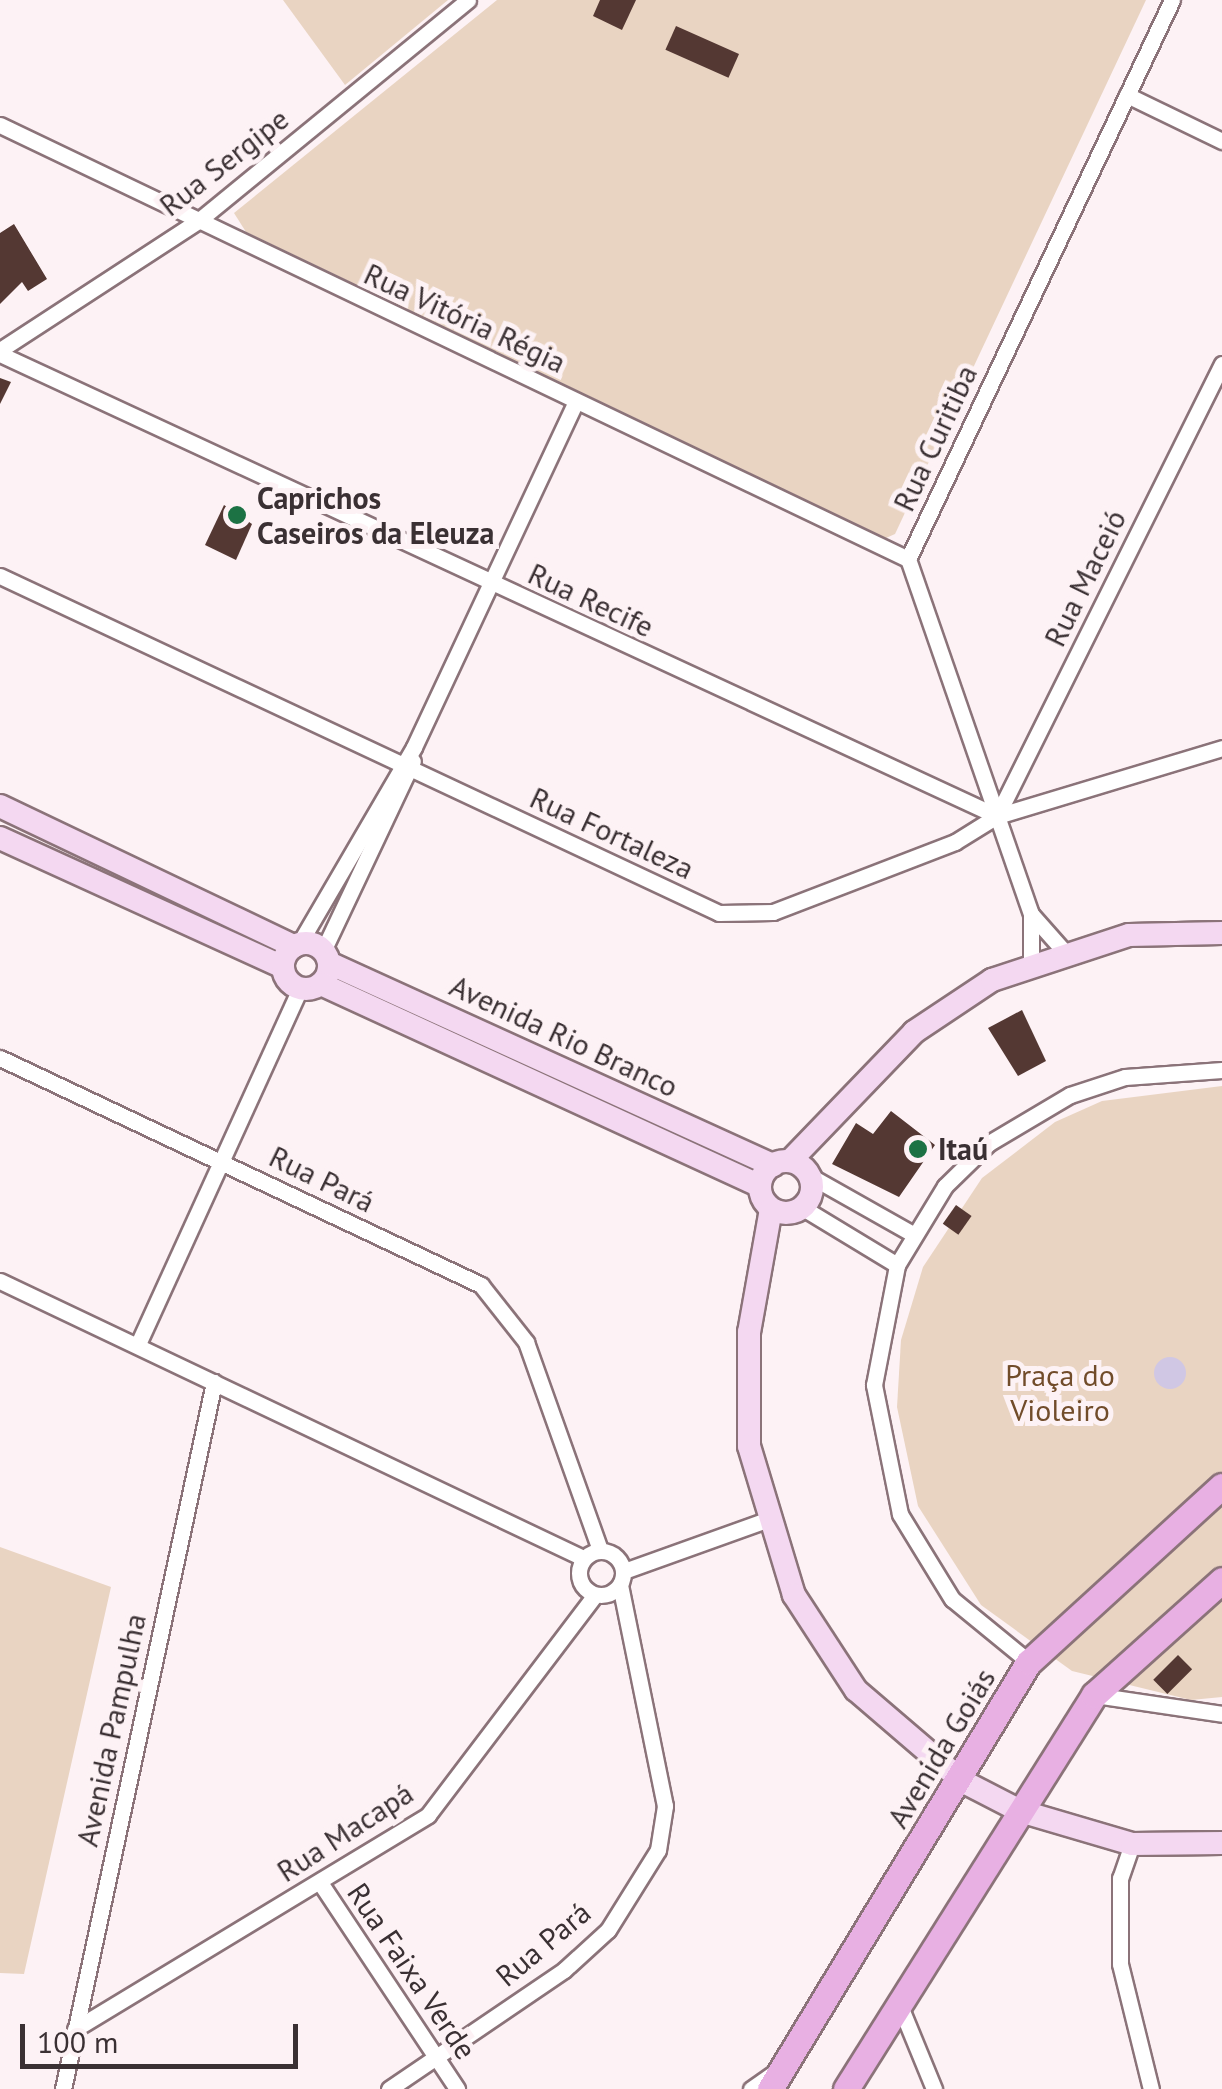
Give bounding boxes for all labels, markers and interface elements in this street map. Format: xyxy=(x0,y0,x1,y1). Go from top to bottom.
street label: Rua Sergipe xyxy=(152,101,296,223)
street label: Rua Vitória Régia xyxy=(358,255,572,381)
street label: Rua Curitiba xyxy=(886,359,984,517)
place label: Caprichos Caseiros da Eleuza xyxy=(257,480,494,550)
marker: Caprichos Caseiros da Eleuza xyxy=(226,504,248,526)
street label: Rua Maceió xyxy=(1037,504,1133,652)
street label: Rua Recife xyxy=(523,555,659,645)
street label: Rua Fortaleza xyxy=(524,779,700,887)
street label: Avenida Rio Branco xyxy=(444,967,684,1105)
place label: Itaú xyxy=(938,1131,988,1167)
street label: Rua Pará xyxy=(264,1138,380,1220)
marker: Itaú xyxy=(907,1138,929,1160)
park label: Praça do Violeiro xyxy=(1005,1357,1115,1428)
street label: Avenida Pampulha xyxy=(69,1610,153,1850)
street label: Avenida Goiás xyxy=(879,1662,1003,1834)
street label: Rua Macapá xyxy=(270,1775,420,1889)
street label: Rua Faixa Verde xyxy=(340,1876,484,2066)
street label: Rua Pará xyxy=(488,1894,598,1994)
scale bar xyxy=(25,2004,302,2066)
text: 100 m xyxy=(37,2022,118,2061)

